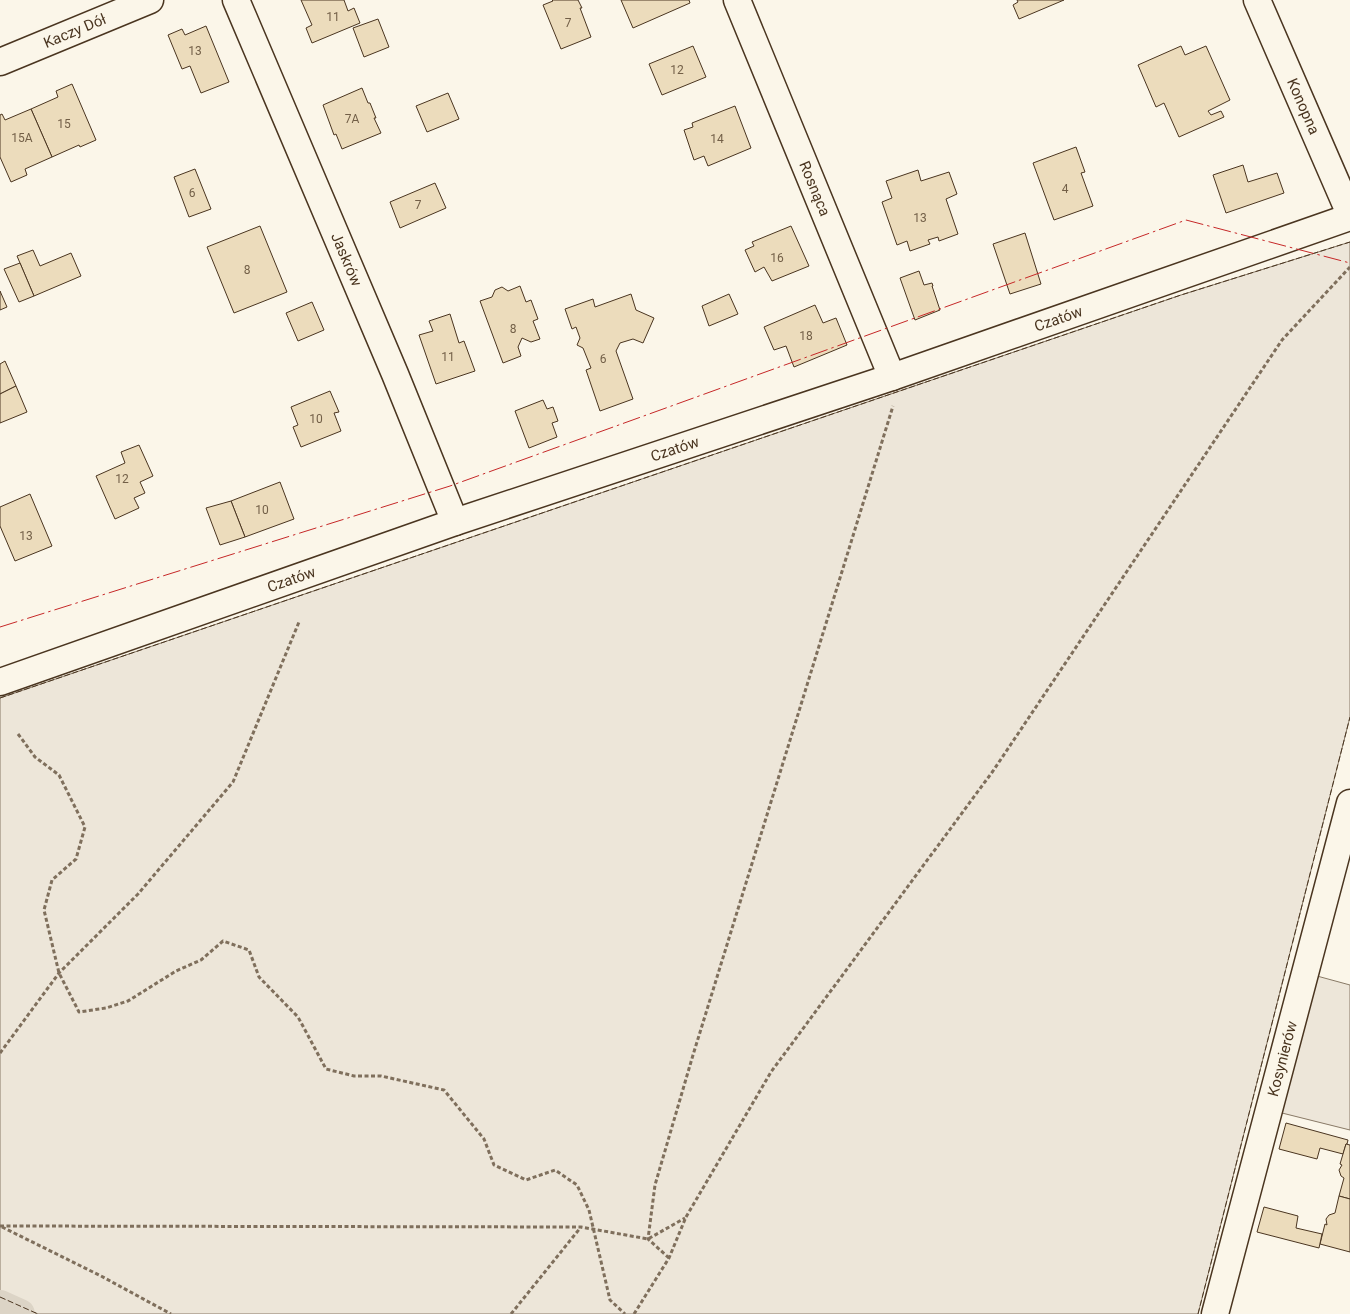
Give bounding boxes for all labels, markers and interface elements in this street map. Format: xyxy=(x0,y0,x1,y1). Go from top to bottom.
street label: Kaczy Dół xyxy=(41,10,109,52)
house number: 11 xyxy=(326,10,340,24)
house number: 7 xyxy=(565,16,572,30)
house number: 13 xyxy=(188,44,202,58)
house number: 12 xyxy=(670,63,684,77)
street label: Konopna xyxy=(1283,75,1323,137)
house number: 7A xyxy=(345,112,359,126)
house number: 15 xyxy=(57,117,71,131)
house number: 15A xyxy=(11,131,33,145)
house number: 14 xyxy=(710,132,724,146)
street label: Rosnąca xyxy=(795,158,834,219)
house number: 4 xyxy=(1062,182,1069,196)
house number: 6 xyxy=(189,186,196,200)
house number: 7 xyxy=(415,198,422,212)
house number: 13 xyxy=(913,211,927,225)
street label: Jaskrów xyxy=(327,230,366,289)
house number: 16 xyxy=(770,251,784,265)
house number: 8 xyxy=(244,263,251,277)
street label: Czatów xyxy=(1032,302,1085,336)
house number: 8 xyxy=(510,322,517,336)
house number: 18 xyxy=(799,329,813,343)
house number: 11 xyxy=(441,350,455,364)
house number: 6 xyxy=(600,352,607,366)
house number: 10 xyxy=(309,412,323,426)
street label: Czatów xyxy=(648,433,701,465)
house number: 12 xyxy=(115,472,129,486)
house number: 10 xyxy=(255,503,269,517)
house number: 13 xyxy=(19,529,33,543)
street label: Czatów xyxy=(265,563,318,596)
street label: Kosynierów xyxy=(1264,1019,1301,1098)

